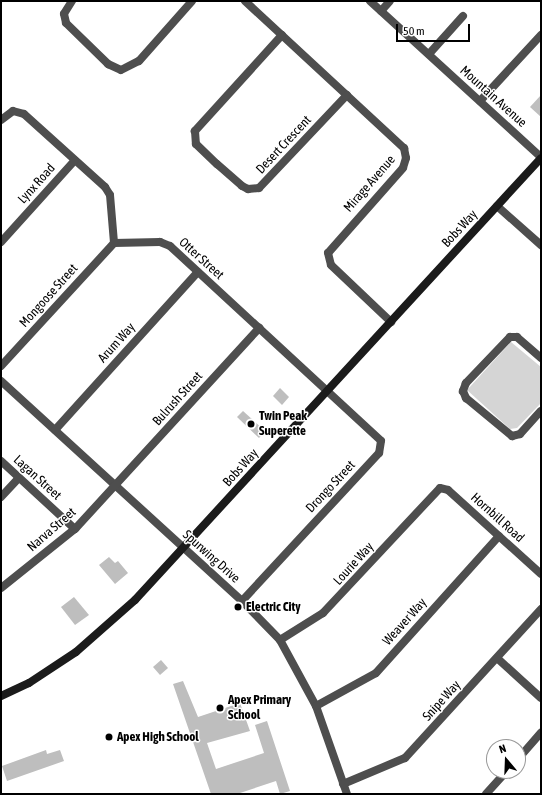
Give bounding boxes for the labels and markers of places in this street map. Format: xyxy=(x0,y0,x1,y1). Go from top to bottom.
place label: Twin Peak Superette xyxy=(259,409,307,440)
marker: Twin Peak Superette xyxy=(246,419,256,429)
place label: Electric City xyxy=(246,599,301,615)
marker: Electric City xyxy=(233,602,243,612)
place label: Apex Primary School xyxy=(228,693,291,724)
marker: Apex Primary School xyxy=(215,703,225,713)
place label: Apex High School xyxy=(117,729,199,745)
marker: Apex High School xyxy=(104,732,114,742)

